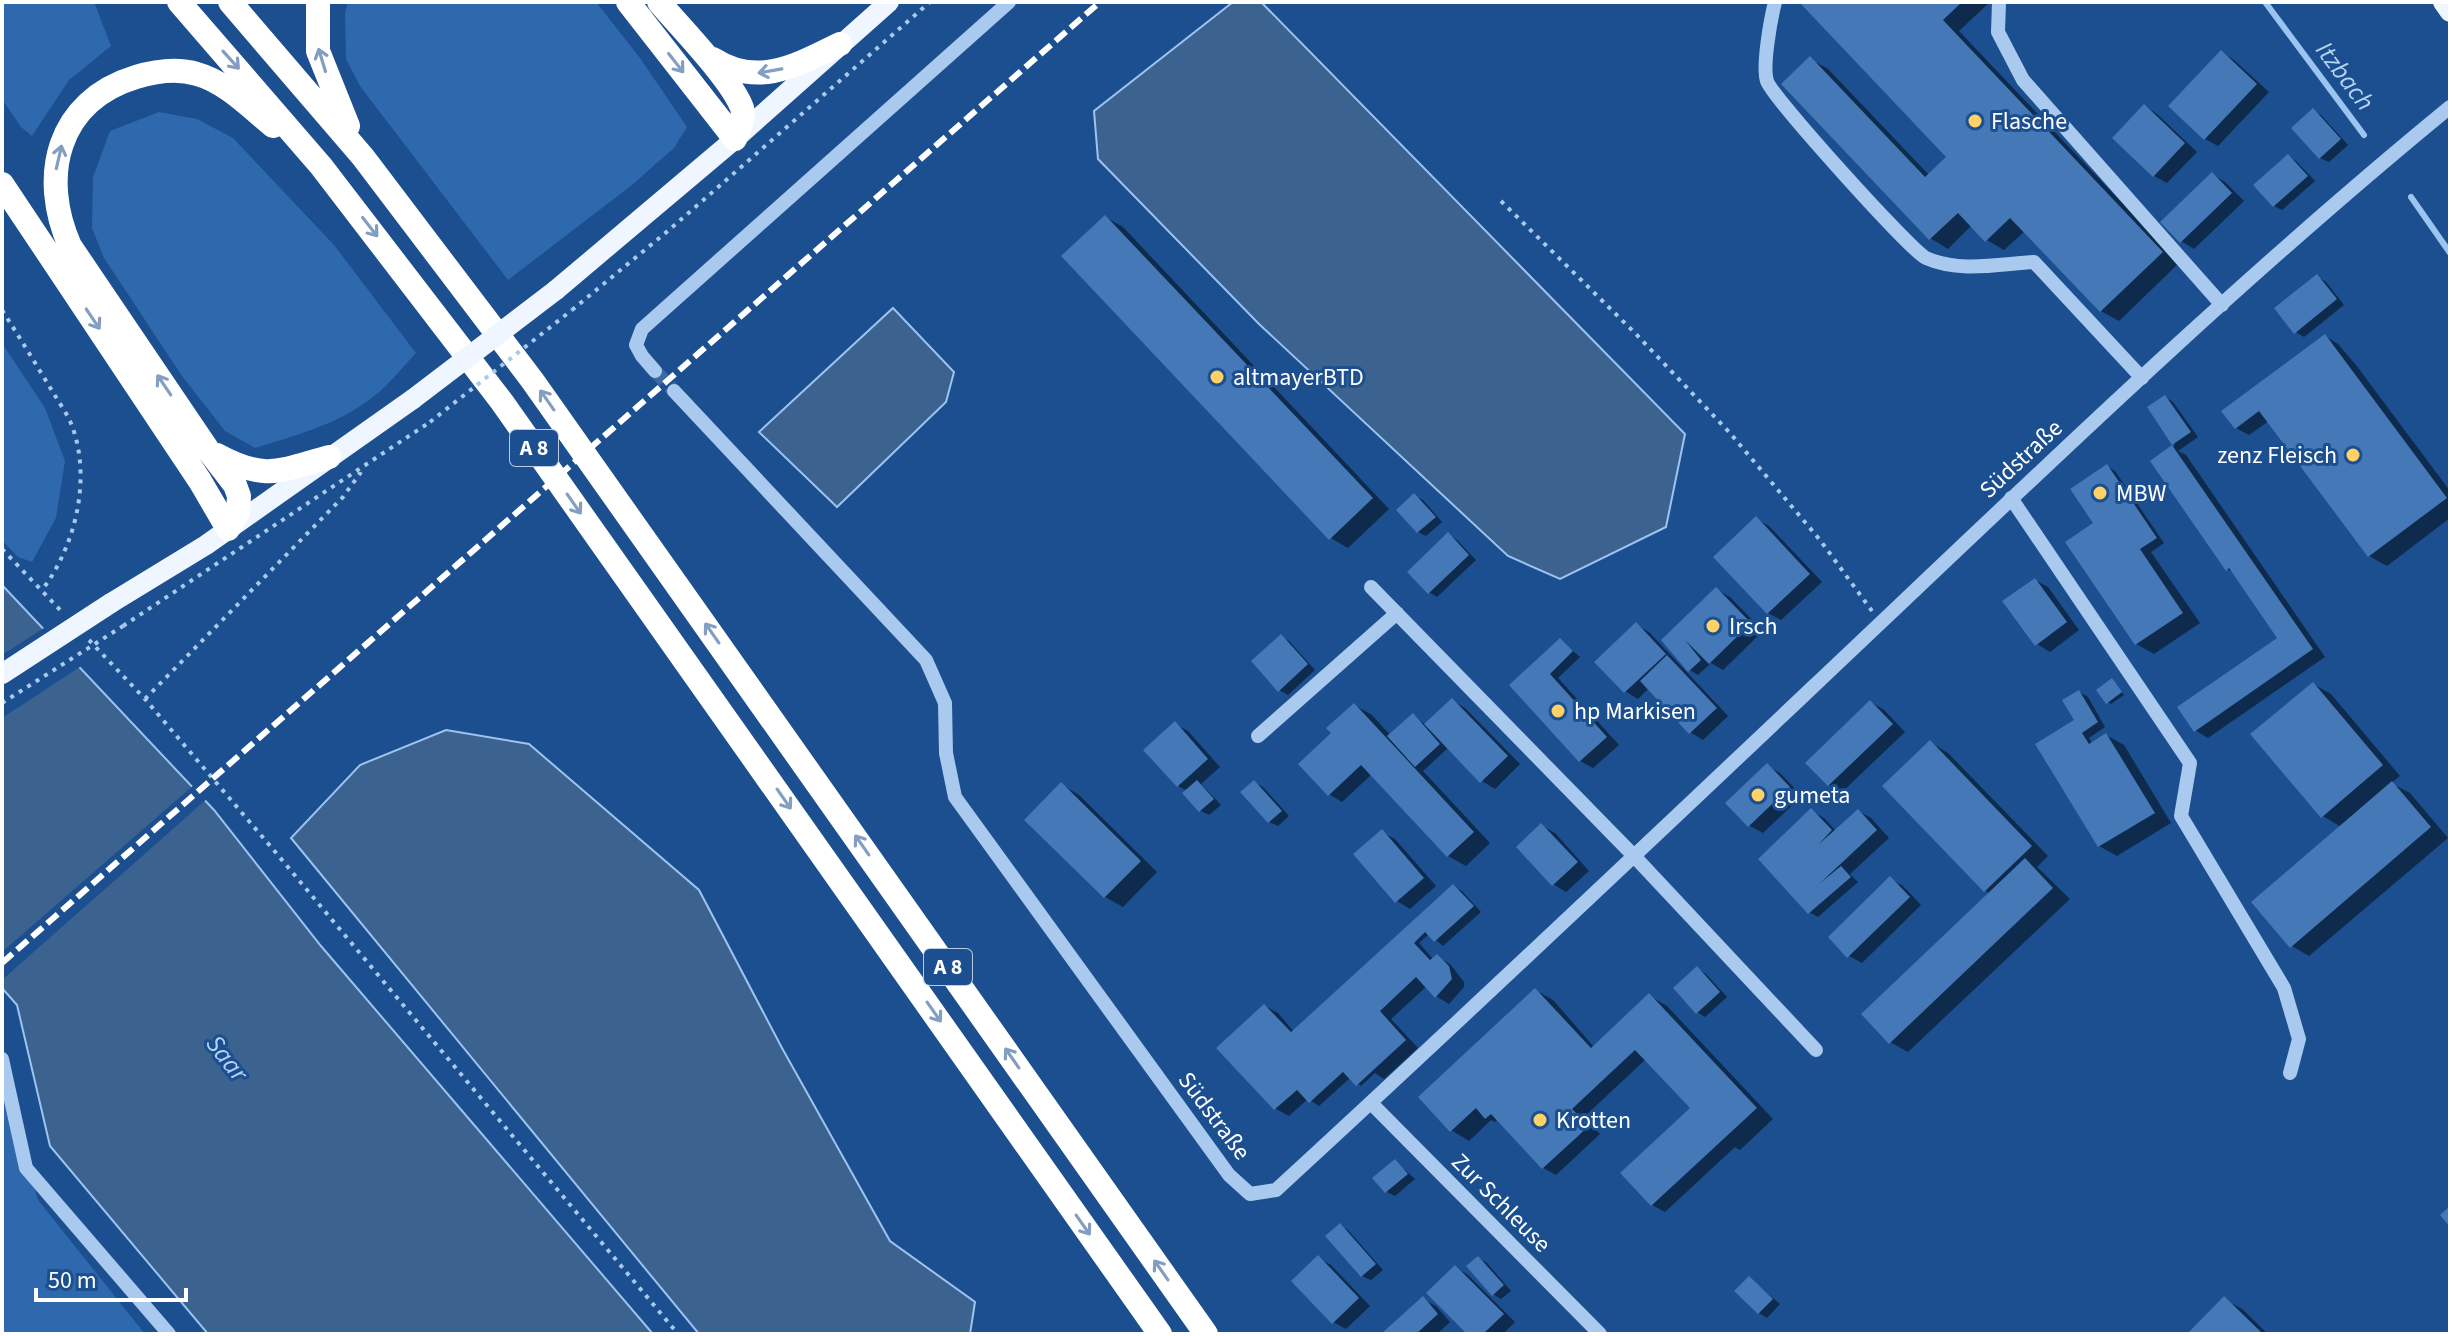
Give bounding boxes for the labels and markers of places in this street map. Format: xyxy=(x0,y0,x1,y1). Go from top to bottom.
place label: Flasche xyxy=(1991,104,2067,139)
marker: Flasche xyxy=(1966,112,1984,130)
place label: altmayerBTD xyxy=(1233,360,1364,395)
marker: altmayerBTD xyxy=(1208,368,1226,386)
place label: zenz Fleisch xyxy=(2217,438,2337,473)
marker: zenz Fleisch xyxy=(2344,446,2362,464)
place label: MBW xyxy=(2116,476,2166,511)
marker: MBW xyxy=(2091,484,2109,502)
place label: Irsch xyxy=(1729,609,1778,644)
marker: Irsch xyxy=(1704,617,1722,635)
place label: hp Markisen xyxy=(1574,694,1696,729)
marker: hp Markisen xyxy=(1549,702,1567,720)
place label: gumeta xyxy=(1774,778,1850,813)
marker: gumeta xyxy=(1749,786,1767,804)
place label: Krotten xyxy=(1556,1103,1631,1138)
marker: Krotten xyxy=(1531,1111,1549,1129)

